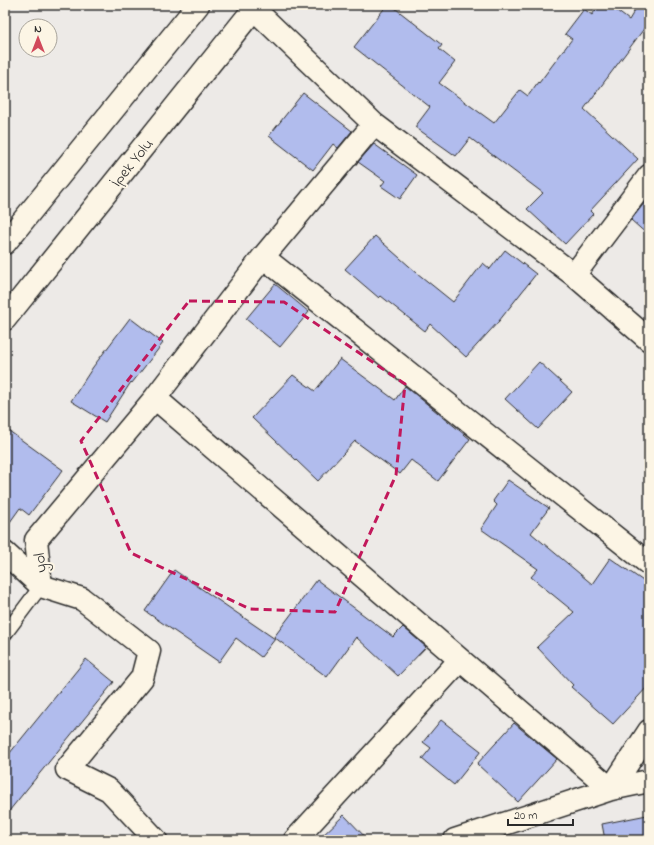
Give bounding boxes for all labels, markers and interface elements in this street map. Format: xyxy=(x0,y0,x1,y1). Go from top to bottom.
north arrow xyxy=(18,18,58,58)
text: N xyxy=(34,21,42,37)
street label: İpek Yolu xyxy=(105,134,160,193)
street label: yol xyxy=(28,551,54,574)
scale bar xyxy=(508,801,573,827)
text: 20 m xyxy=(514,807,537,825)

